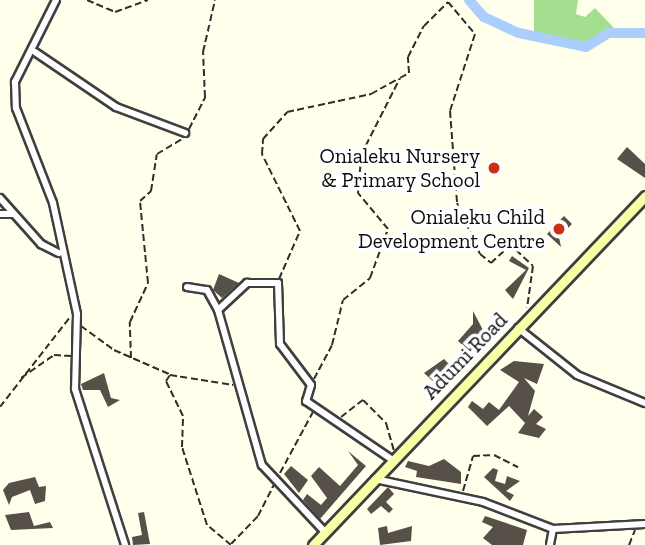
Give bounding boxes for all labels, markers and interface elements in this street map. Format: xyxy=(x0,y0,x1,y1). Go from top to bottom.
place label: Onialeku Nursery & Primary School xyxy=(319,143,480,193)
marker: Onialeku Nursery & Primary School xyxy=(486,160,502,176)
place label: Onialeku Child Development Centre xyxy=(358,204,545,254)
marker: Onialeku Child Development Centre xyxy=(551,221,567,237)
street label: Adumi Road xyxy=(418,307,512,405)

